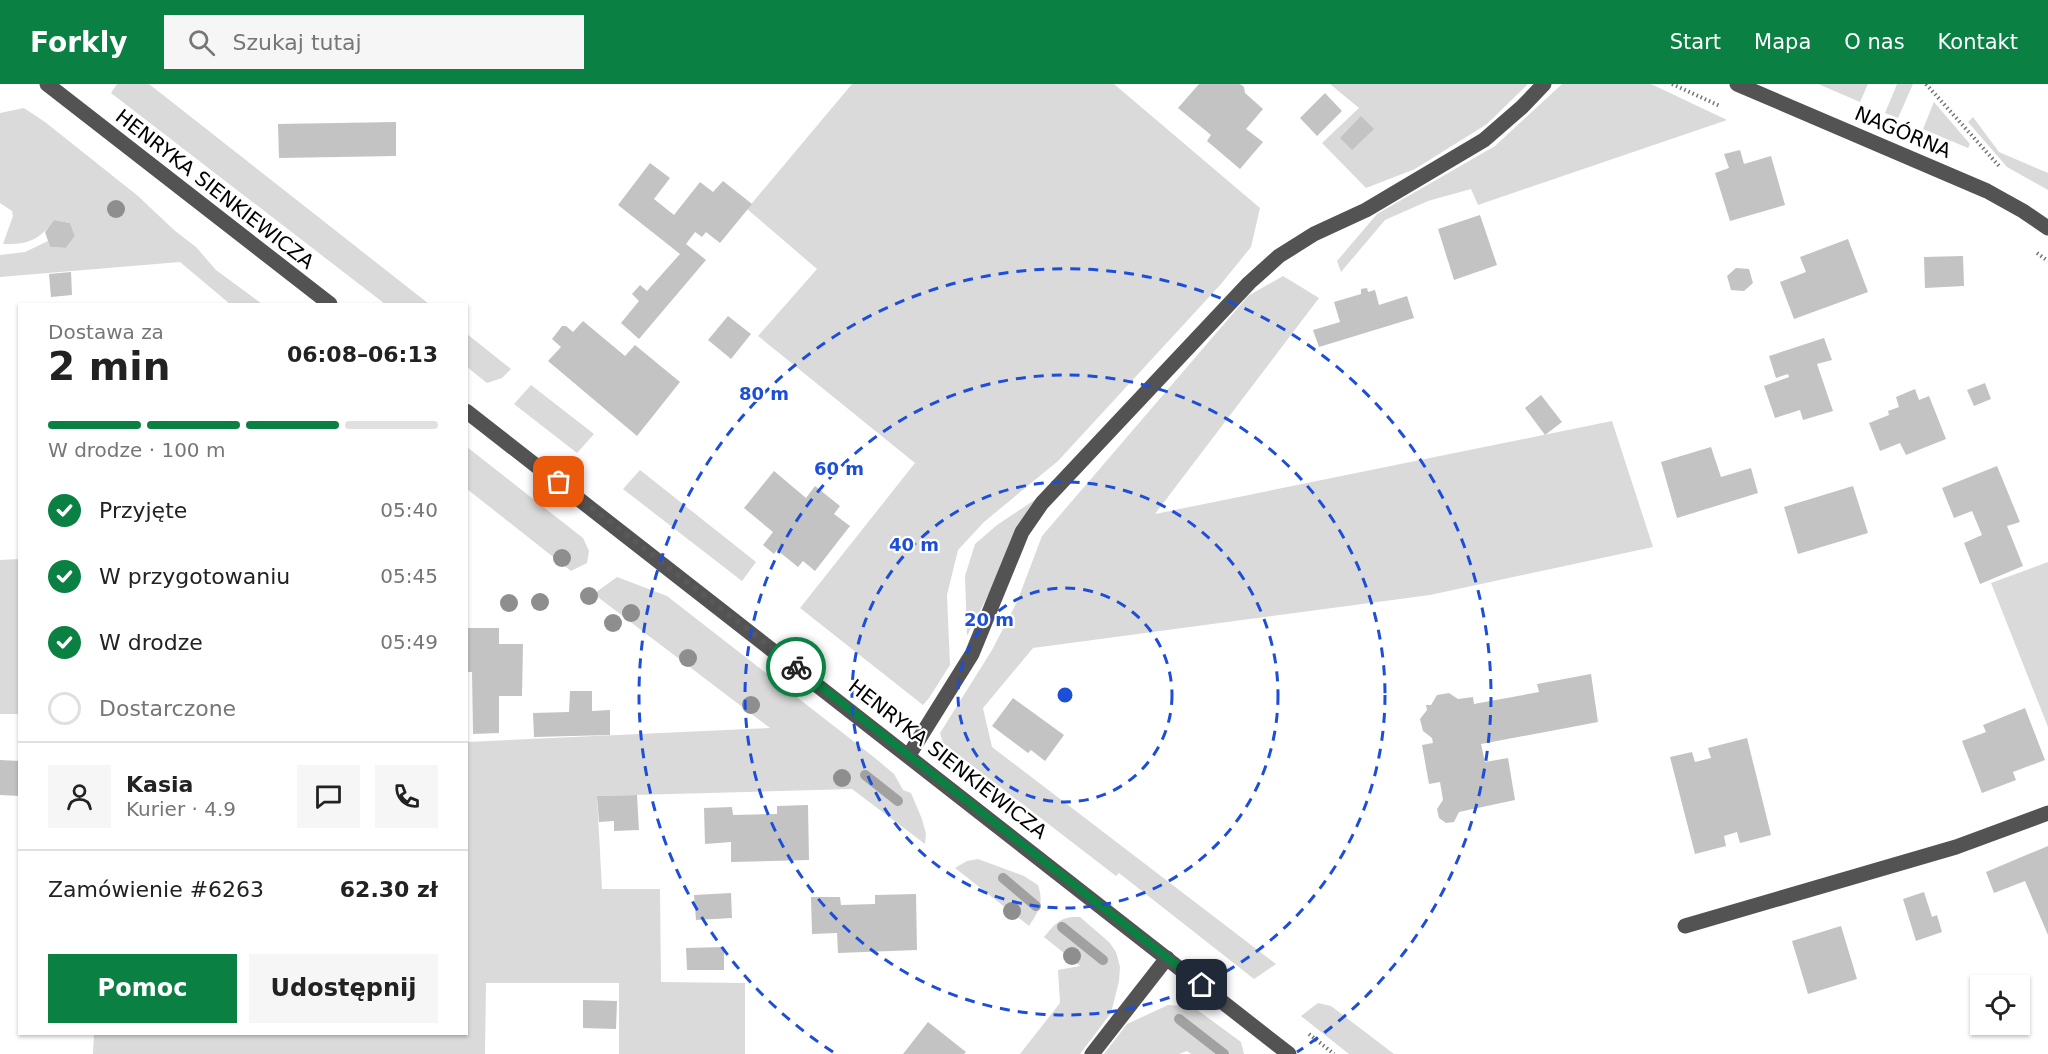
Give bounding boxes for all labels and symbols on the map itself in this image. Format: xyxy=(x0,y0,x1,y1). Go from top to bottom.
street label: NAGÓRNA xyxy=(1851,101,1955,163)
street label: HENRYKA SIENKIEWICZA xyxy=(111,104,319,274)
text: 80 m xyxy=(739,383,789,404)
pin xyxy=(533,456,584,507)
text: 60 m xyxy=(814,458,864,479)
text: 40 m xyxy=(889,534,939,555)
text: 20 m xyxy=(964,609,1014,630)
courier xyxy=(766,637,826,697)
street label: HENRYKA SIENKIEWICZA xyxy=(844,674,1052,844)
centre of rings xyxy=(1055,685,1075,705)
pin xyxy=(1176,959,1227,1010)

